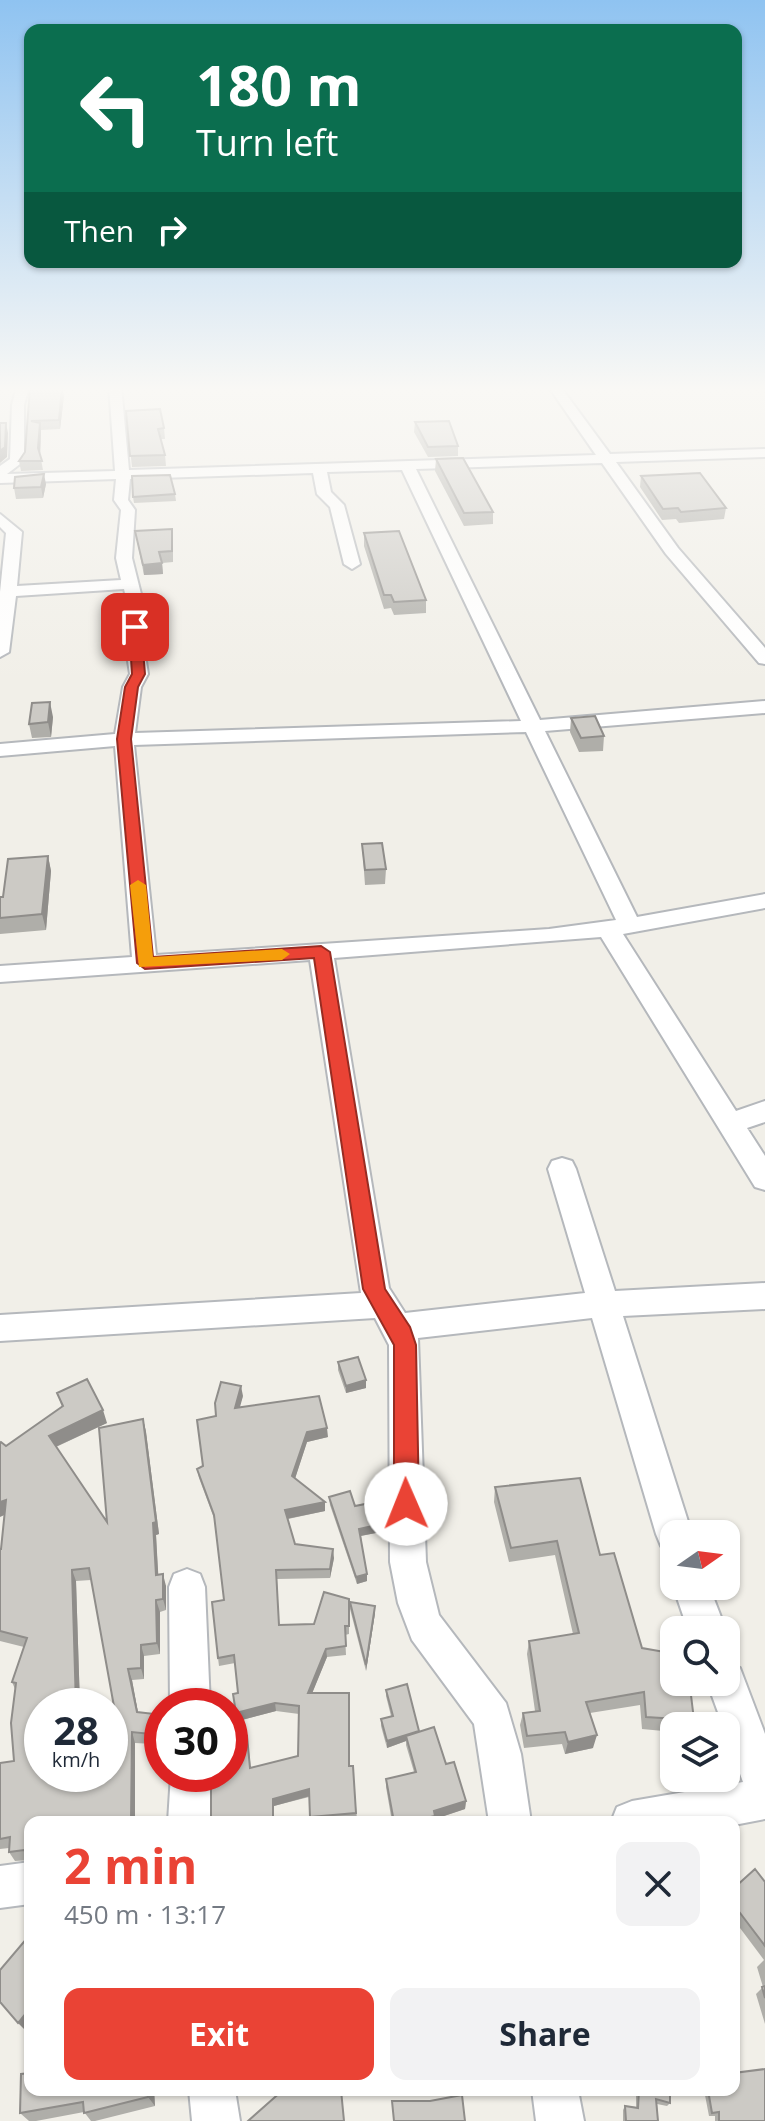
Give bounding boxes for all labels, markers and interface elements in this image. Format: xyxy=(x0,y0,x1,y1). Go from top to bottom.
text: 180 m xyxy=(196,46,362,122)
icon: left xyxy=(64,56,168,160)
text: Turn left xyxy=(196,118,338,167)
icon: right xyxy=(150,208,194,252)
text: Then xyxy=(64,210,134,251)
pin xyxy=(101,593,169,661)
icon: arrive xyxy=(113,605,157,649)
position arrow xyxy=(364,1462,448,1546)
north arrow xyxy=(660,1520,740,1600)
map controls xyxy=(660,1520,740,1792)
button: search xyxy=(660,1616,740,1696)
speed limit sign: 30 xyxy=(144,1688,248,1792)
text: 28 xyxy=(53,1702,99,1757)
button: layers xyxy=(660,1712,740,1792)
text: km/h xyxy=(52,1746,100,1773)
text: 2 min xyxy=(64,1833,197,1898)
button: close xyxy=(616,1842,700,1926)
text: 450 m · 13:17 xyxy=(64,1896,226,1932)
button: Exit xyxy=(64,1988,374,2080)
button: Share xyxy=(390,1988,700,2080)

